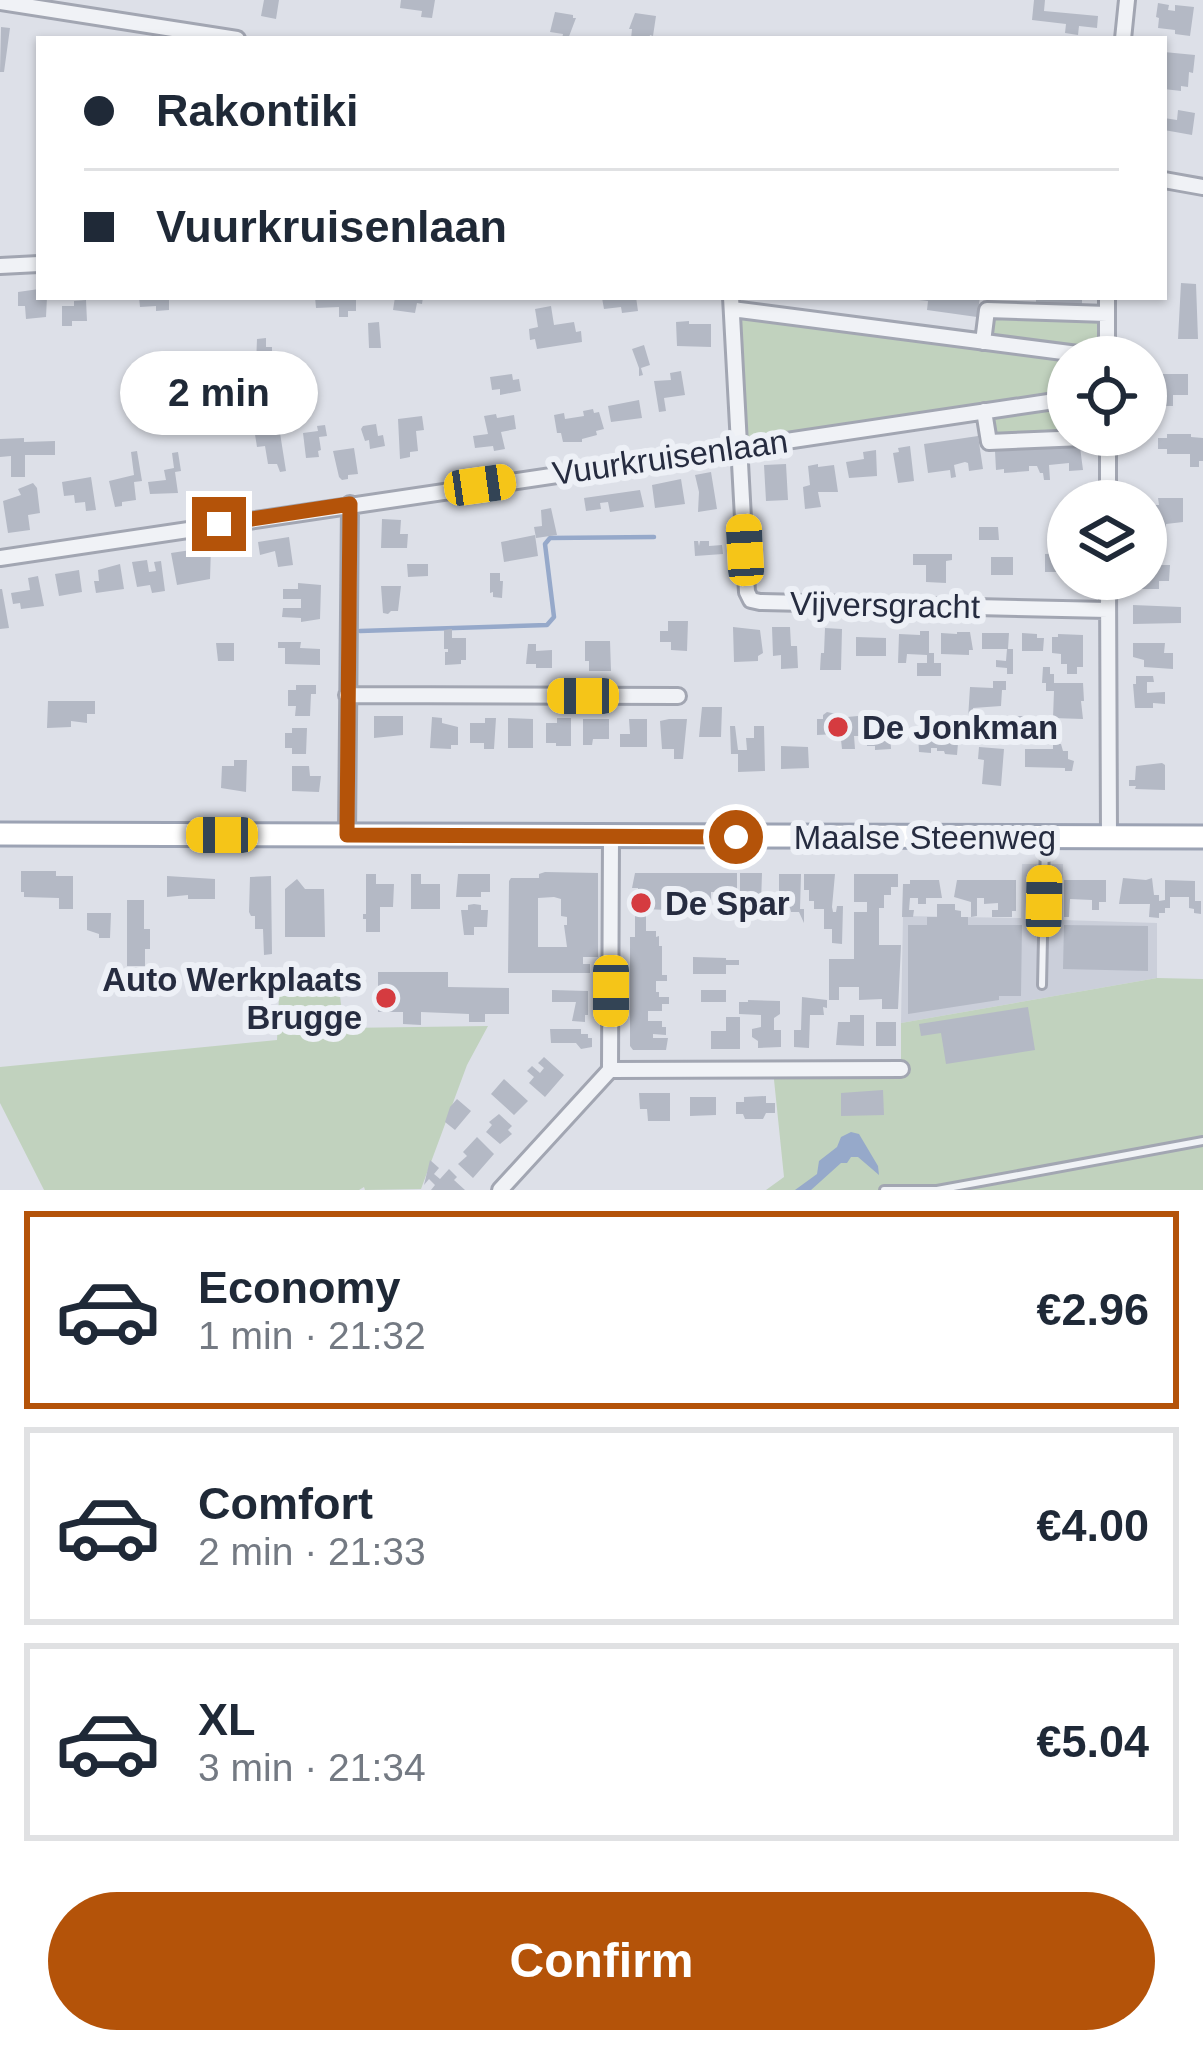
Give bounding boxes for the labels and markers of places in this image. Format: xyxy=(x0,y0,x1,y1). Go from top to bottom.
place label: De Jonkman xyxy=(862,709,1058,746)
marker: De Jonkman xyxy=(825,714,851,740)
place label: De Spar xyxy=(665,885,790,922)
marker: De Spar xyxy=(628,890,654,916)
place label: Auto Werkplaats Brugge xyxy=(102,961,362,1036)
marker: Auto Werkplaats Brugge xyxy=(373,985,399,1011)

